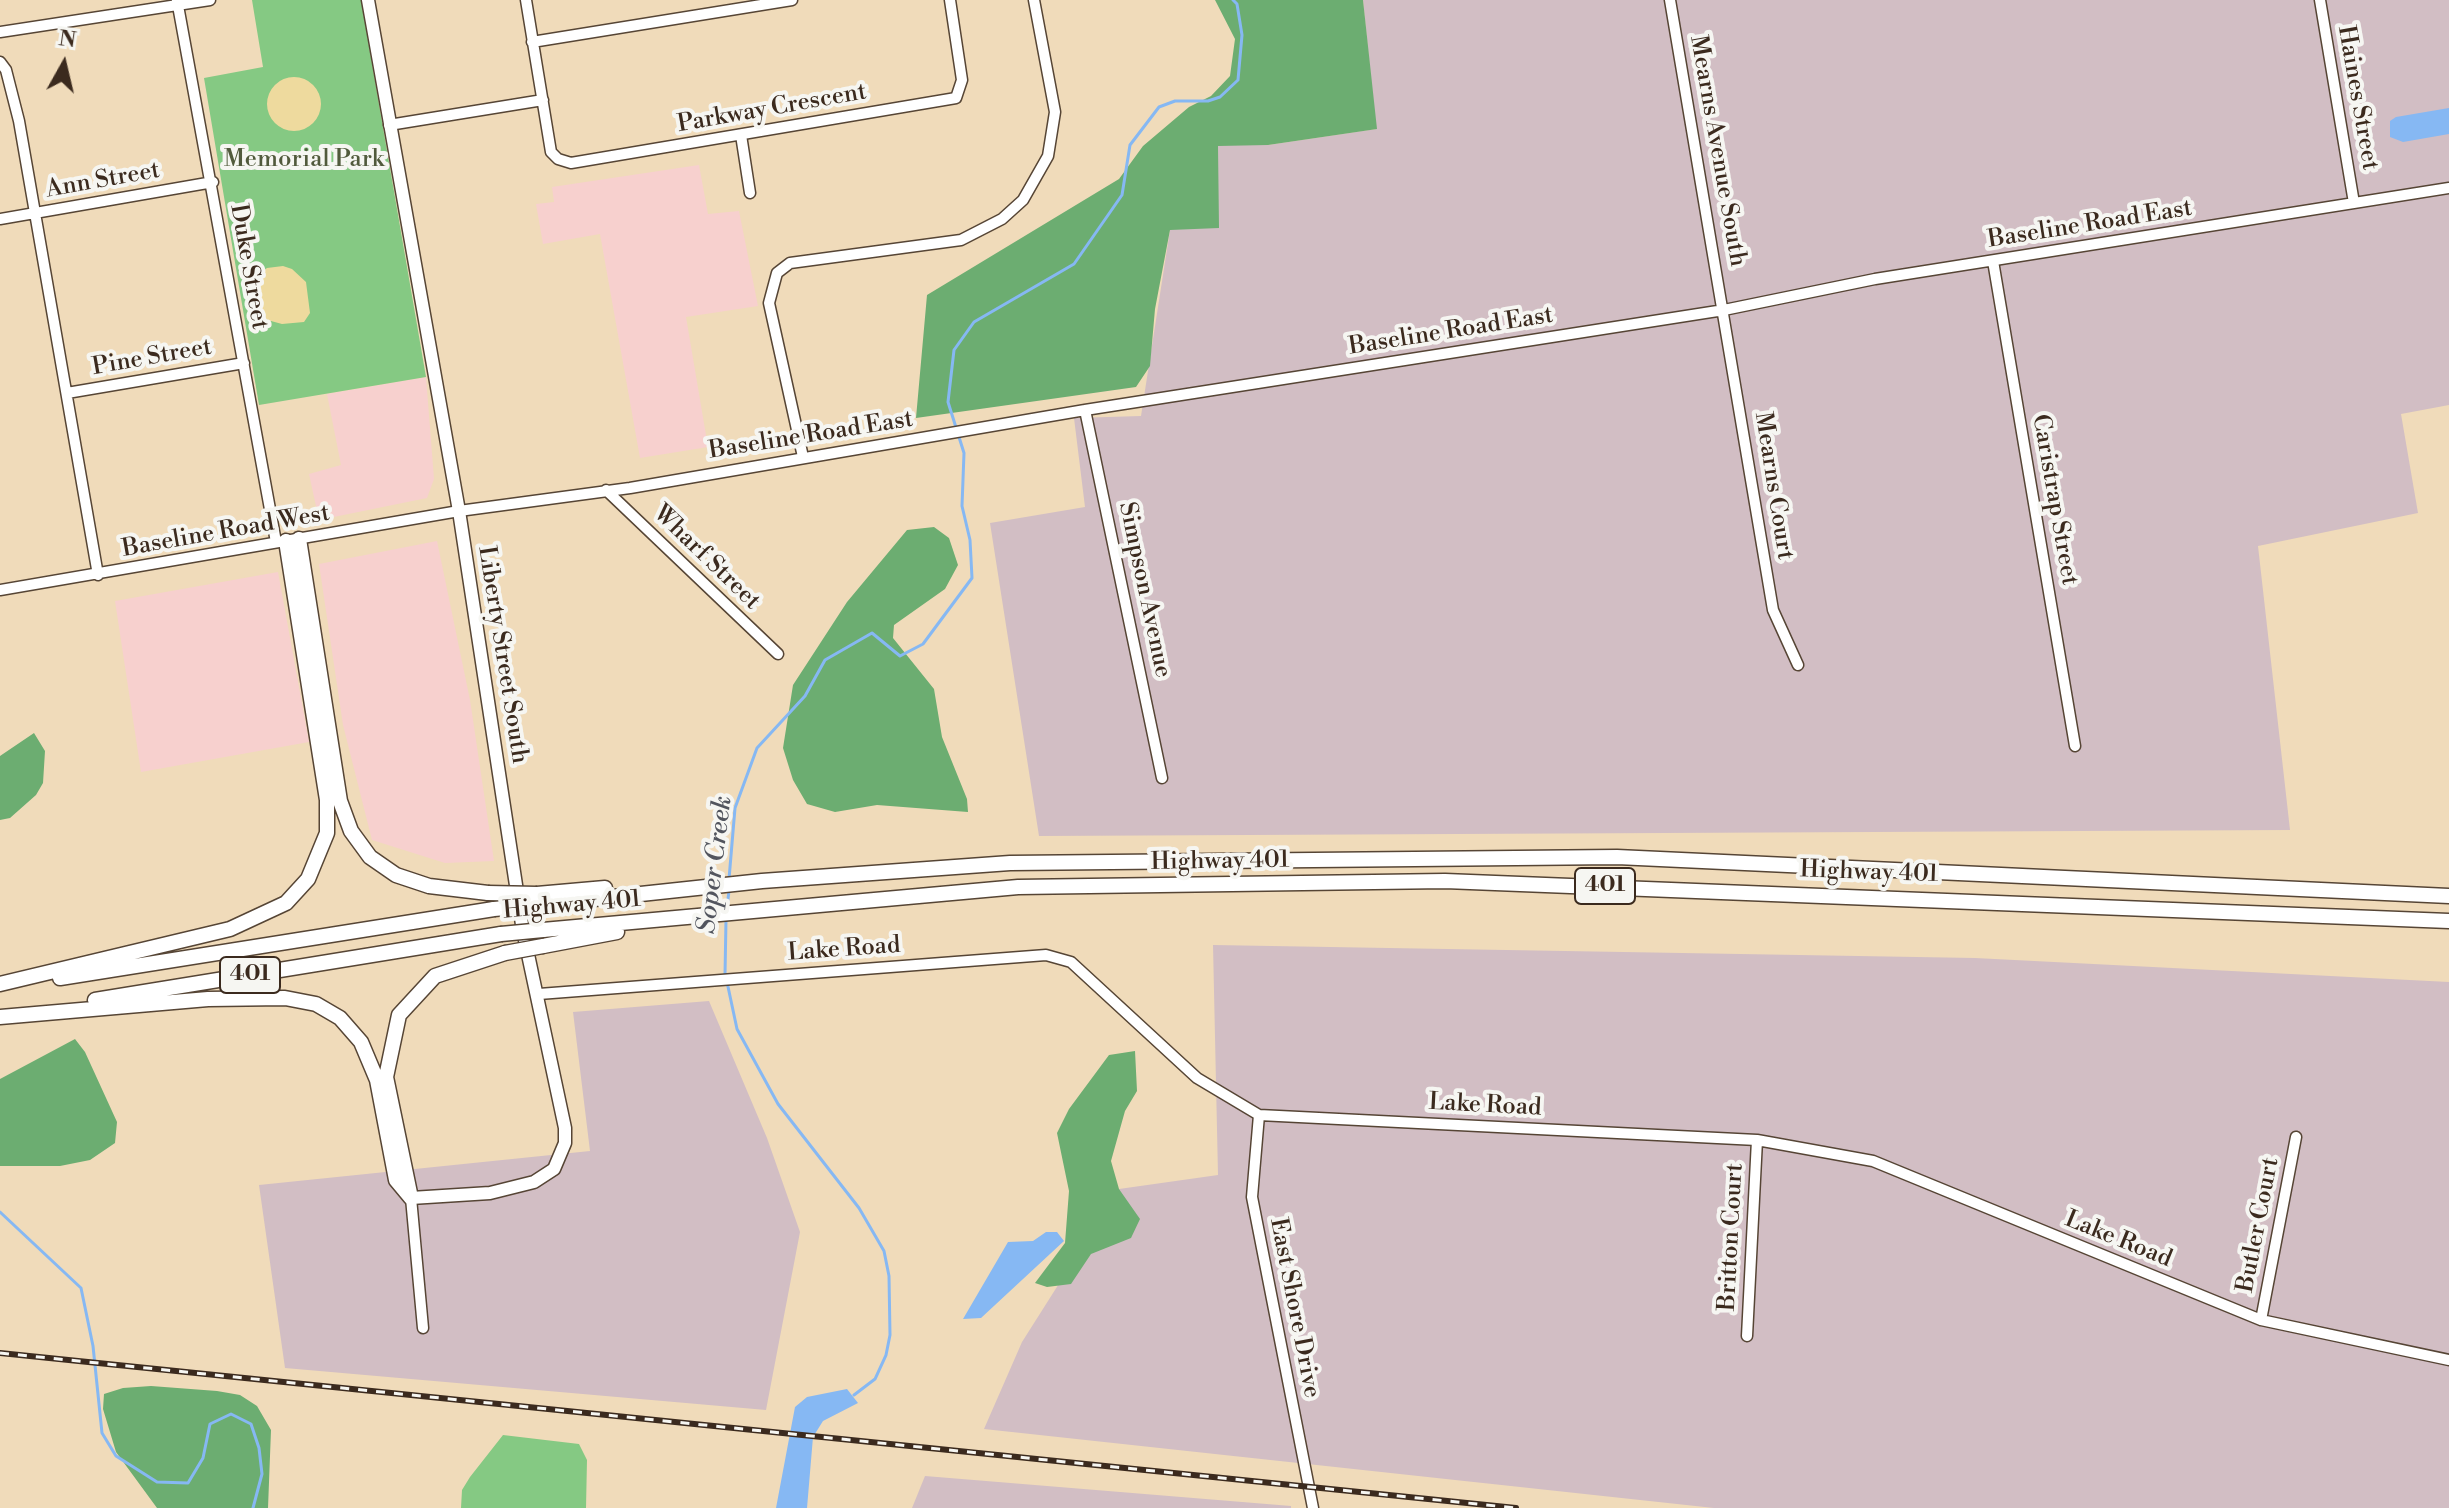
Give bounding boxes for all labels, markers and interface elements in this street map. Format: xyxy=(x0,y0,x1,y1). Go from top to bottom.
street label: Haines Street xyxy=(2330,23,2384,173)
north arrow xyxy=(24,24,104,104)
text: N xyxy=(57,25,78,54)
street label: Mearns Avenue South xyxy=(1682,33,1752,269)
street label: Parkway Crescent xyxy=(675,78,869,140)
park label: Memorial Park xyxy=(224,146,384,174)
street label: Ann Street xyxy=(44,157,162,205)
street label: Baseline Road East xyxy=(1986,195,2194,255)
street label: Duke Street xyxy=(223,202,273,332)
street label: Baseline Road East xyxy=(1347,302,1555,362)
street label: Pine Street xyxy=(90,333,214,383)
street label: Baseline Road East xyxy=(707,406,915,466)
street label: Mearns Court xyxy=(1747,410,1799,562)
street label: Caristrap Street xyxy=(2025,412,2083,588)
street label: Baseline Road West xyxy=(120,500,332,564)
street label: Wharf Street xyxy=(646,500,766,616)
street label: Simpson Avenue xyxy=(1111,500,1177,680)
street label: Liberty Street South xyxy=(471,544,533,766)
water label: Soper Creek xyxy=(692,794,740,936)
street label: Highway 401 xyxy=(1150,846,1290,878)
street label: Highway 401 xyxy=(1799,856,1939,890)
road number: 401 xyxy=(1575,868,1635,904)
street label: Highway 401 xyxy=(502,886,642,926)
street label: Lake Road xyxy=(787,932,901,968)
road number: 401 xyxy=(220,957,280,993)
street label: Lake Road xyxy=(1428,1089,1542,1123)
street label: Butler Court xyxy=(2232,1155,2286,1295)
street label: Britton Court xyxy=(1714,1162,1750,1312)
street label: Lake Road xyxy=(2060,1205,2176,1275)
street label: East Shore Drive xyxy=(1262,1216,1326,1400)

